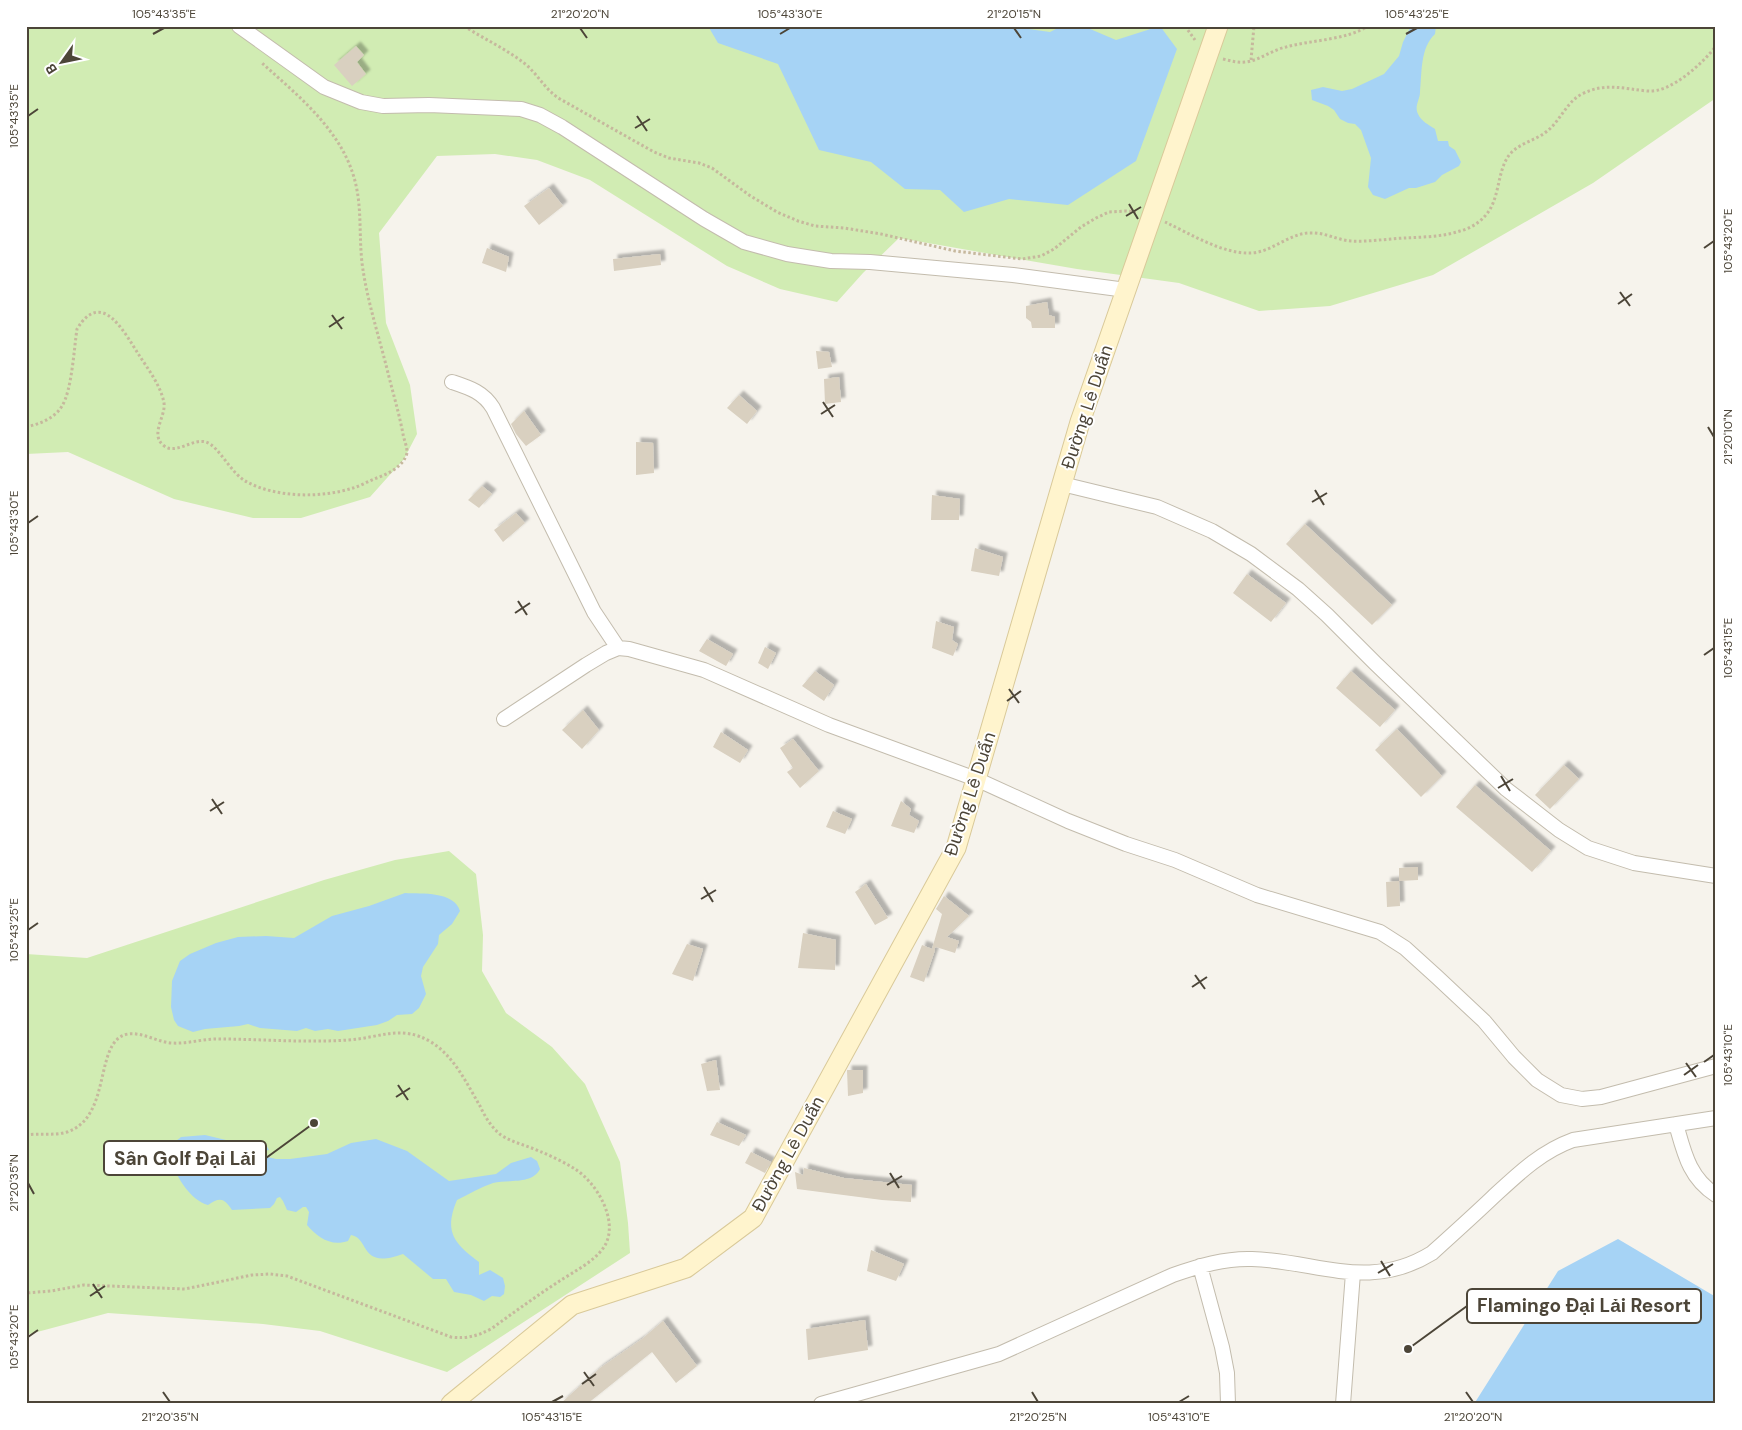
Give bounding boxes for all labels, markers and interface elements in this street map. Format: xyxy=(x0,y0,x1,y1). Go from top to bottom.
text: 105°43'35"E xyxy=(132,6,196,22)
text: 21°20'20"N xyxy=(551,6,609,22)
text: 105°43'30"E xyxy=(757,6,823,22)
text: 21°20'15"N xyxy=(987,6,1041,22)
text: 105°43'25"E xyxy=(1385,6,1449,22)
north arrow xyxy=(38,38,88,88)
text: B xyxy=(41,60,61,78)
text: 105°43'35"E xyxy=(6,84,22,148)
text: 105°43'20"E xyxy=(1720,208,1736,273)
street label: Đường Lê Duẩn xyxy=(1056,342,1118,472)
text: 21°20'10"N xyxy=(1720,409,1736,465)
text: 105°43'30"E xyxy=(6,490,22,556)
text: 105°43'15"E xyxy=(1720,617,1736,678)
street label: Đường Lê Duẩn xyxy=(939,729,1001,859)
text: 105°43'25"E xyxy=(6,898,22,962)
text: 105°43'10"E xyxy=(1720,1024,1736,1086)
street label: Đường Lê Duẩn xyxy=(746,1092,830,1216)
callout: Sân Golf Đại Lải xyxy=(104,1141,266,1175)
text: Sân Golf Đại Lải xyxy=(114,1146,256,1171)
text: 21°20'35"N xyxy=(6,1154,22,1212)
callout: Flamingo Đại Lải Resort xyxy=(1467,1289,1701,1323)
text: Flamingo Đại Lải Resort xyxy=(1477,1293,1691,1318)
text: 105°43'20"E xyxy=(6,1304,22,1369)
text: 21°20'35"N xyxy=(141,1409,199,1425)
text: 105°43'15"E xyxy=(522,1409,583,1425)
text: 21°20'25"N xyxy=(1009,1409,1067,1425)
text: 105°43'10"E xyxy=(1148,1409,1210,1425)
text: 21°20'20"N xyxy=(1444,1409,1502,1425)

